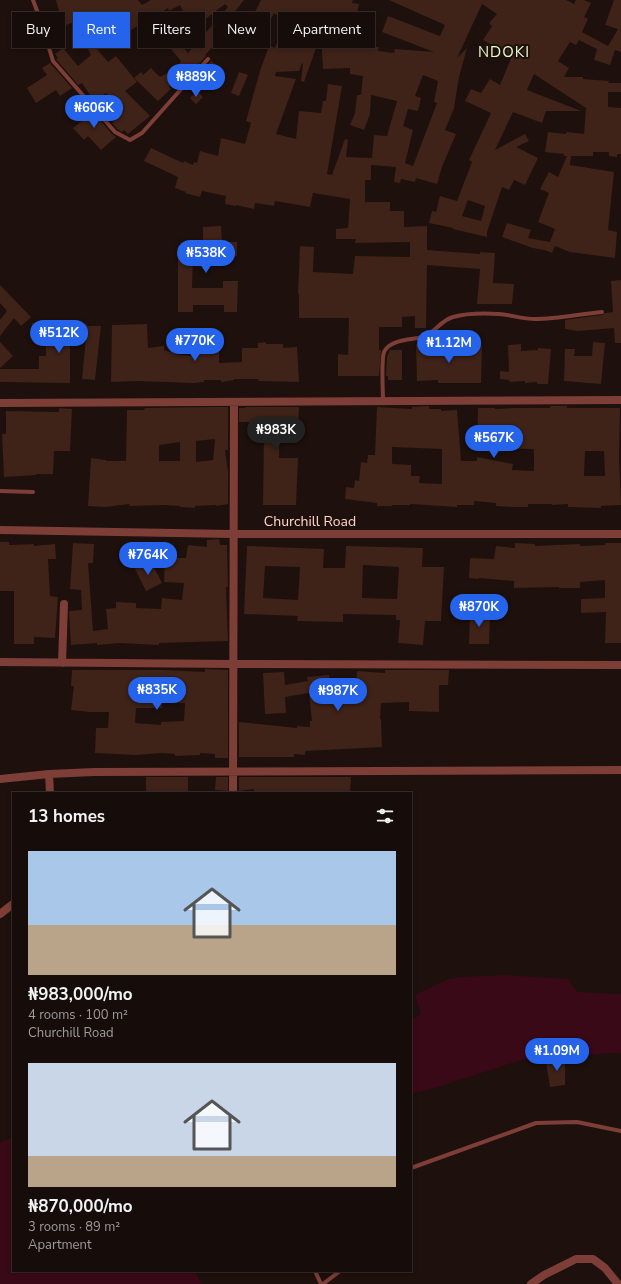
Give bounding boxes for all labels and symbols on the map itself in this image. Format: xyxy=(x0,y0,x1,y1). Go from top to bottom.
district label: NDOKI xyxy=(478,42,530,62)
pin: ₦889K xyxy=(168,64,224,98)
pin: ₦606K xyxy=(66,95,122,129)
pin: ₦538K xyxy=(178,240,234,274)
pin: ₦512K xyxy=(31,320,87,354)
pin: ₦770K xyxy=(167,328,223,362)
pin: ₦1.12M xyxy=(416,330,482,364)
pin: ₦983K xyxy=(248,417,304,451)
pin: ₦567K xyxy=(466,425,522,459)
street label: Churchill Road xyxy=(264,512,356,531)
pin: ₦764K xyxy=(120,542,176,576)
pin: ₦870K xyxy=(451,594,507,628)
pin: ₦835K xyxy=(129,677,185,711)
pin: ₦987K xyxy=(310,678,366,712)
pin: ₦1.09M xyxy=(524,1038,590,1072)

